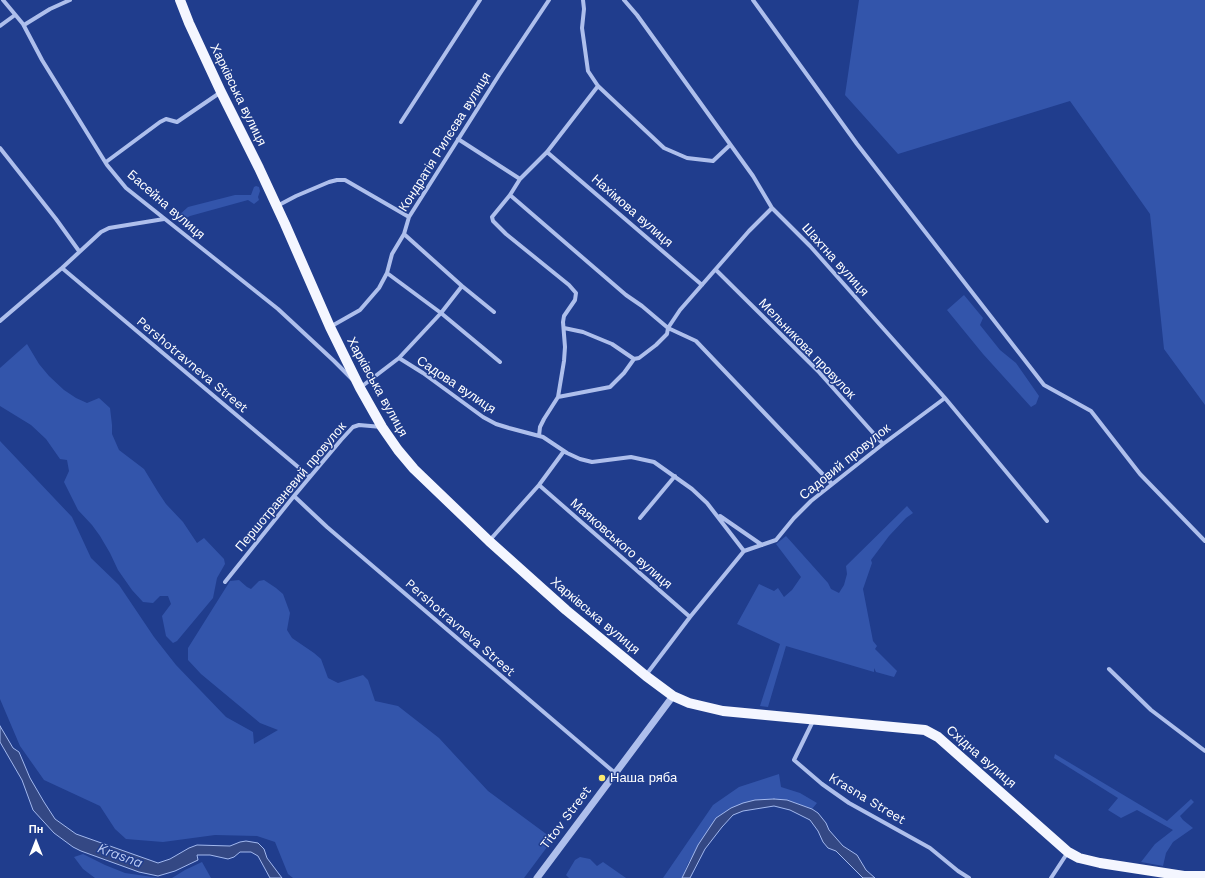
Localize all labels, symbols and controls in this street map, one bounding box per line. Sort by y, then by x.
street label: Харківська вулиця [207,41,269,149]
street label: Кондратія Рилєєва вулиця [396,69,494,215]
street label: Басейна вулиця [124,167,208,243]
street label: Нахімова вулиця [588,171,676,251]
street label: Шахтна вулиця [798,220,872,300]
street label: Мельникова провулок [755,296,859,402]
street label: Pershotravneva Street [133,314,251,416]
street label: Харківська вулиця [343,334,411,440]
street label: Садова вулиця [413,353,499,417]
street label: Першотравневий провулок [232,419,350,555]
street label: Садовий провулок [796,421,894,503]
street label: Маяковського вулиця [567,496,675,592]
street label: Харківська вулиця [547,574,643,658]
street label: Pershotravneva Street [402,576,518,680]
street label: Східна вулиця [943,722,1019,792]
place label: Наша ряба [610,770,677,786]
street label: Krasna Street [826,770,908,828]
marker: Наша ряба [597,773,607,783]
street label: Titov Street [537,783,595,853]
north arrow [16,822,56,862]
text: Пн [29,823,43,836]
water label: Krasna [95,840,145,872]

